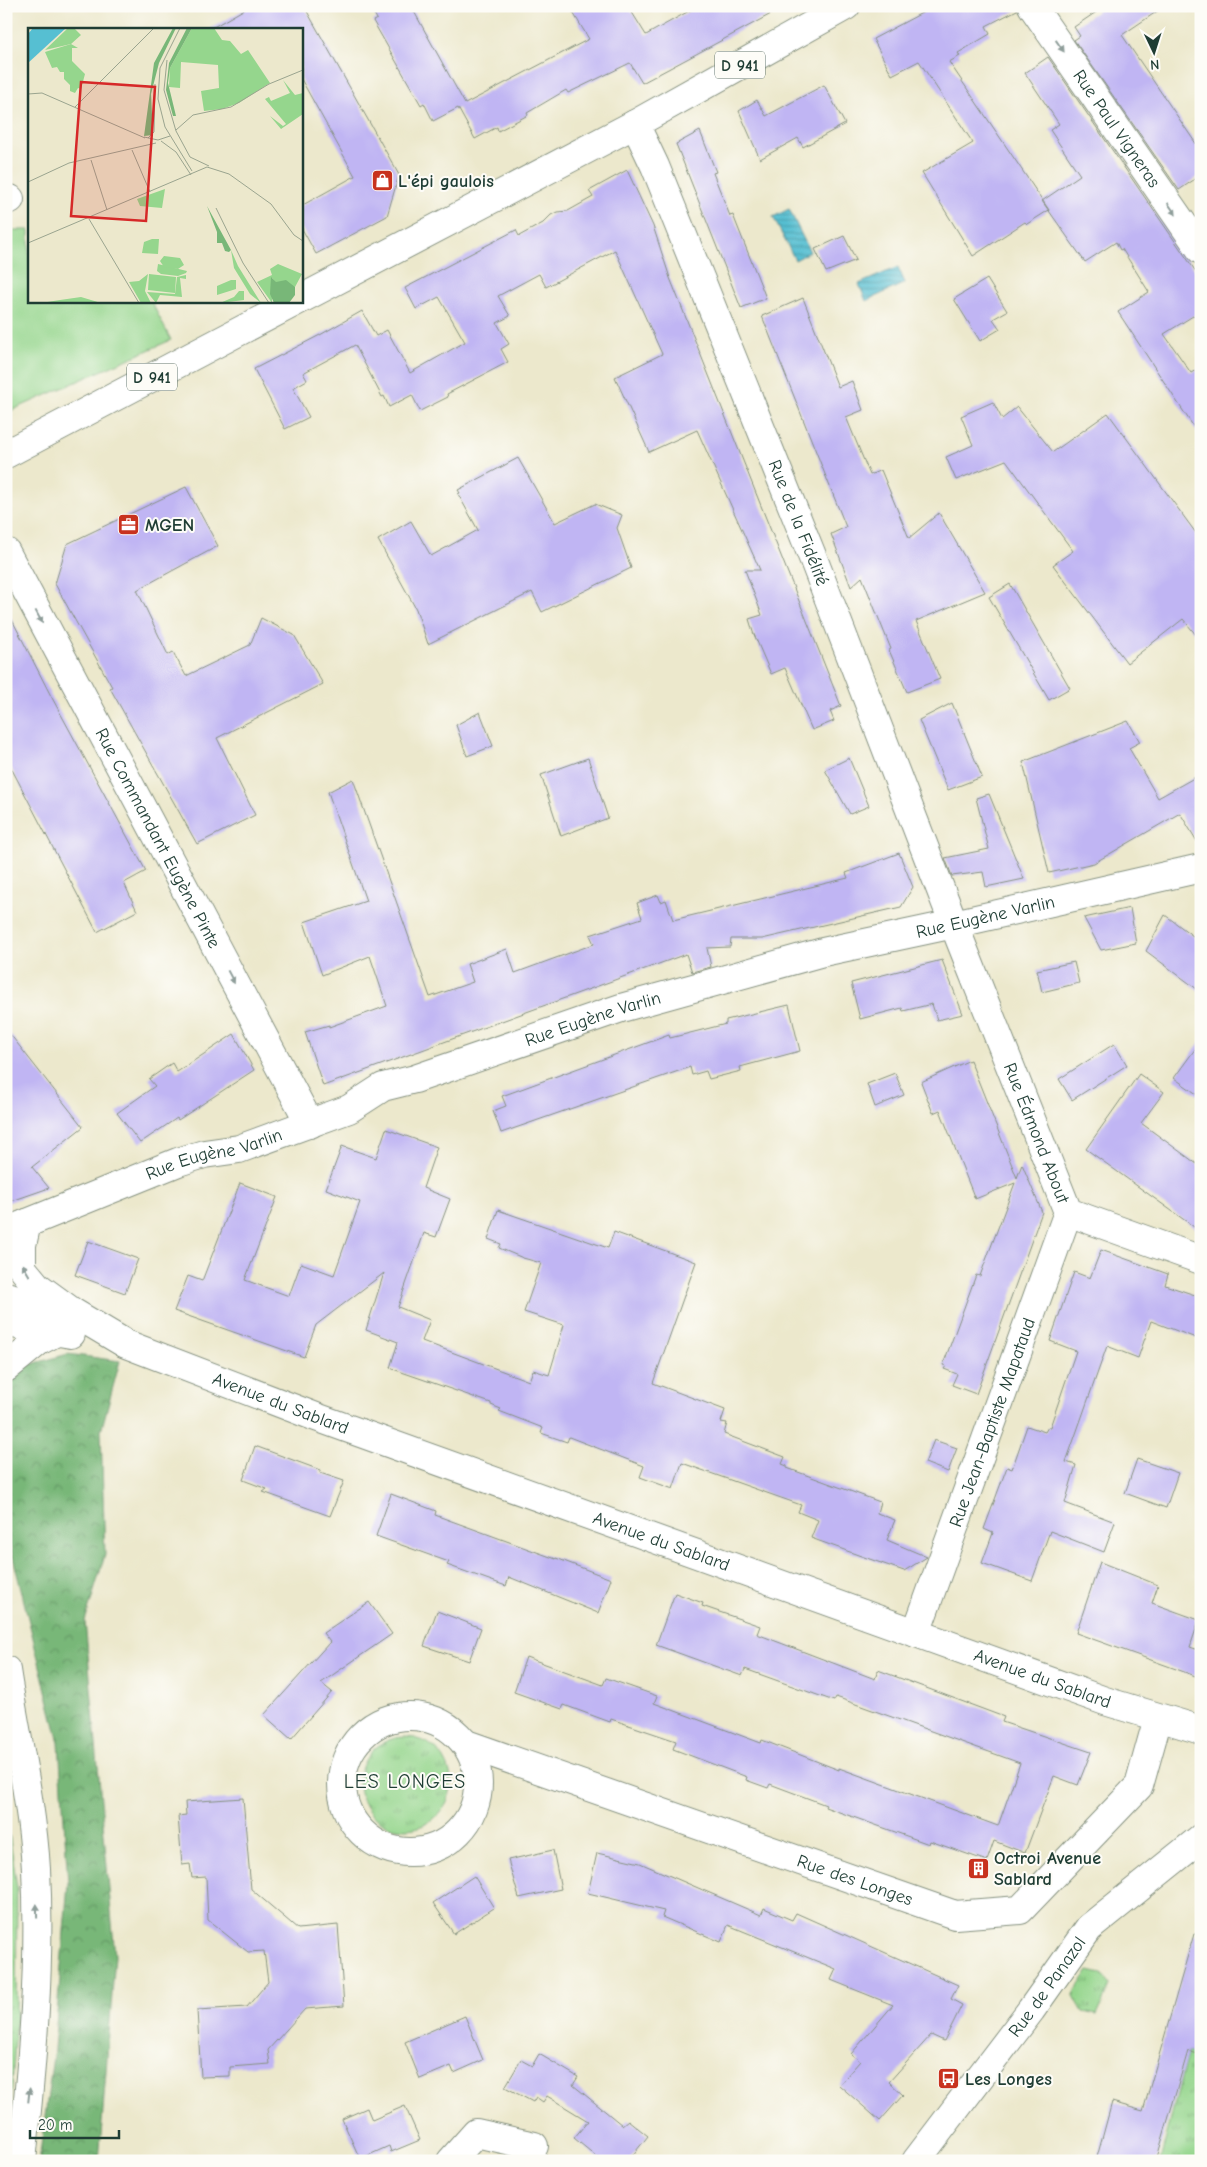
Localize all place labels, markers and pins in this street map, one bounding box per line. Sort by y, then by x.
shop icon: L'épi gaulois [370,169,394,193]
place label: L'épi gaulois [398,171,494,192]
office icon: MGEN [117,513,141,537]
place label: MGEN [145,515,194,536]
place label: Octroi Avenue Sablard [994,1848,1101,1890]
building icon: Octroi Avenue Sablard [966,1856,990,1880]
bus stop icon: Les Longes [937,2067,961,2091]
place label: Les Longes [965,2069,1052,2090]

